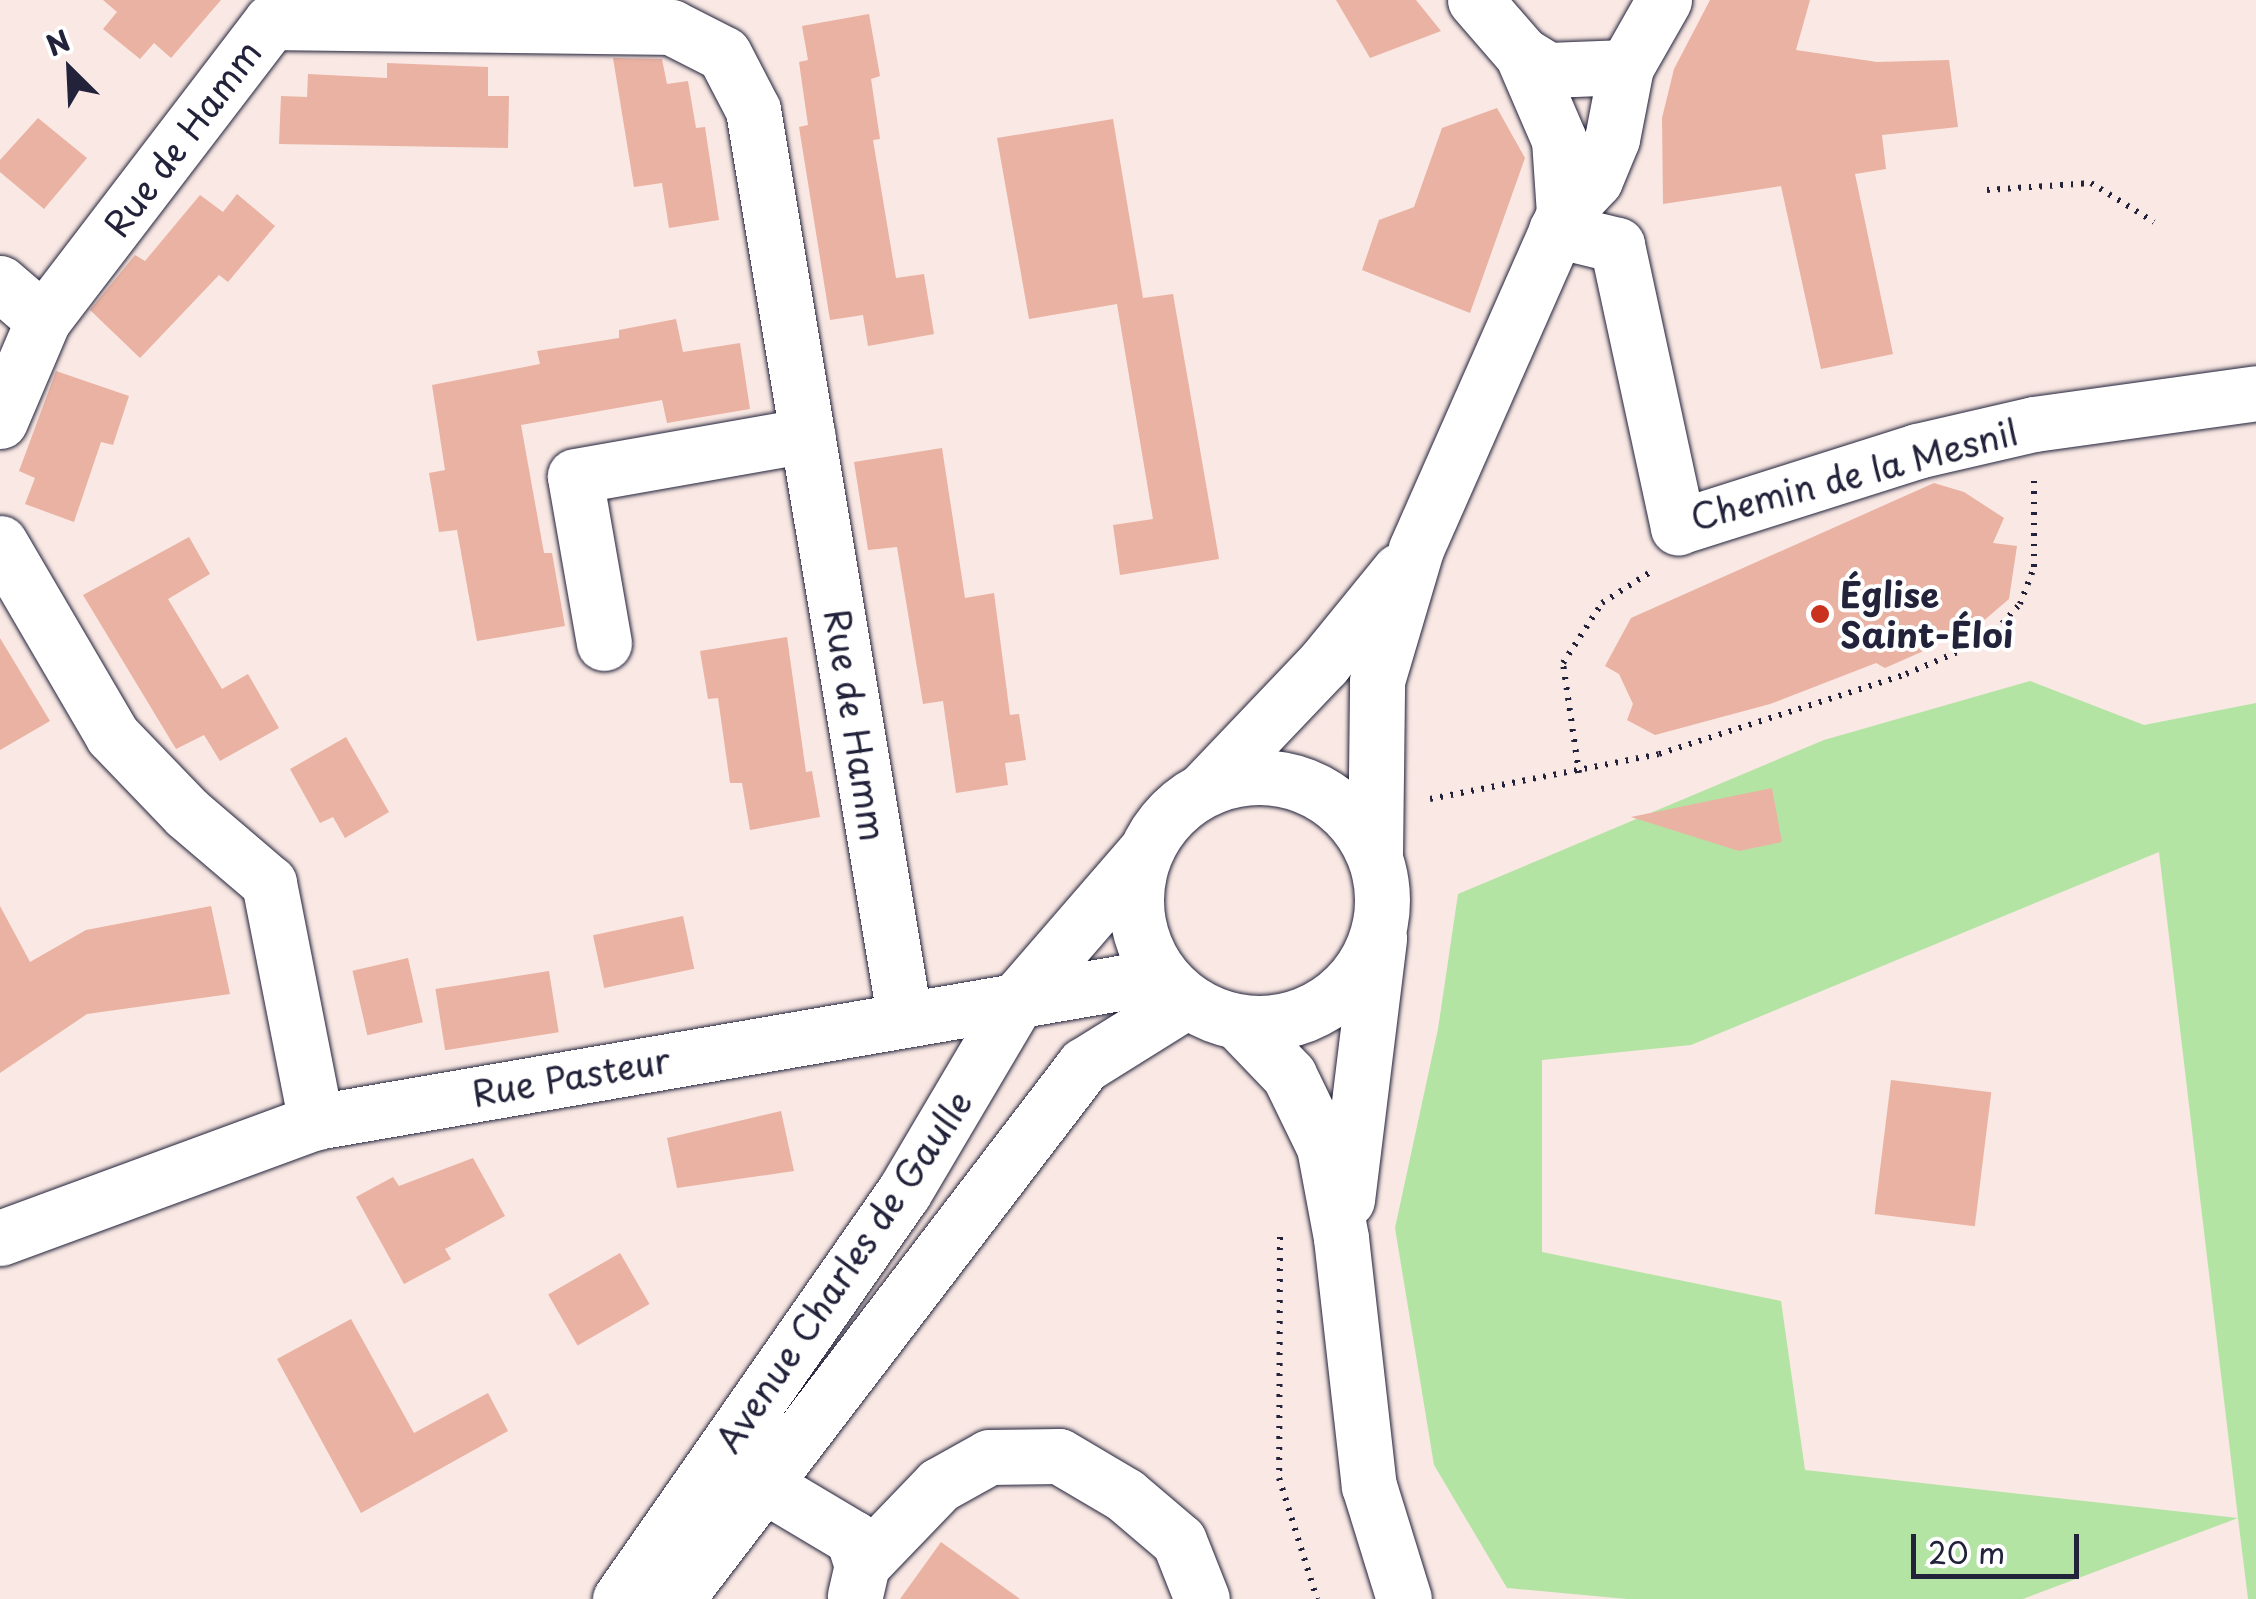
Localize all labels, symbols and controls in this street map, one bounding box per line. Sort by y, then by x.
text: N [39,18,76,66]
north arrow [20,20,120,120]
street label: Rue de Hamm [93,30,271,246]
street label: Chemin de la Mesnil [1686,410,2022,538]
place label: Église Saint-Éloi [1840,573,2014,655]
street label: Rue de Hamm [817,603,895,847]
marker: Église Saint-Éloi [1809,603,1831,625]
street label: Rue Pasteur [468,1038,674,1114]
street label: Avenue Charles de Gaulle [705,1080,981,1462]
scale bar [1916,1514,2084,1576]
text: 20 m [1928,1529,2005,1574]

